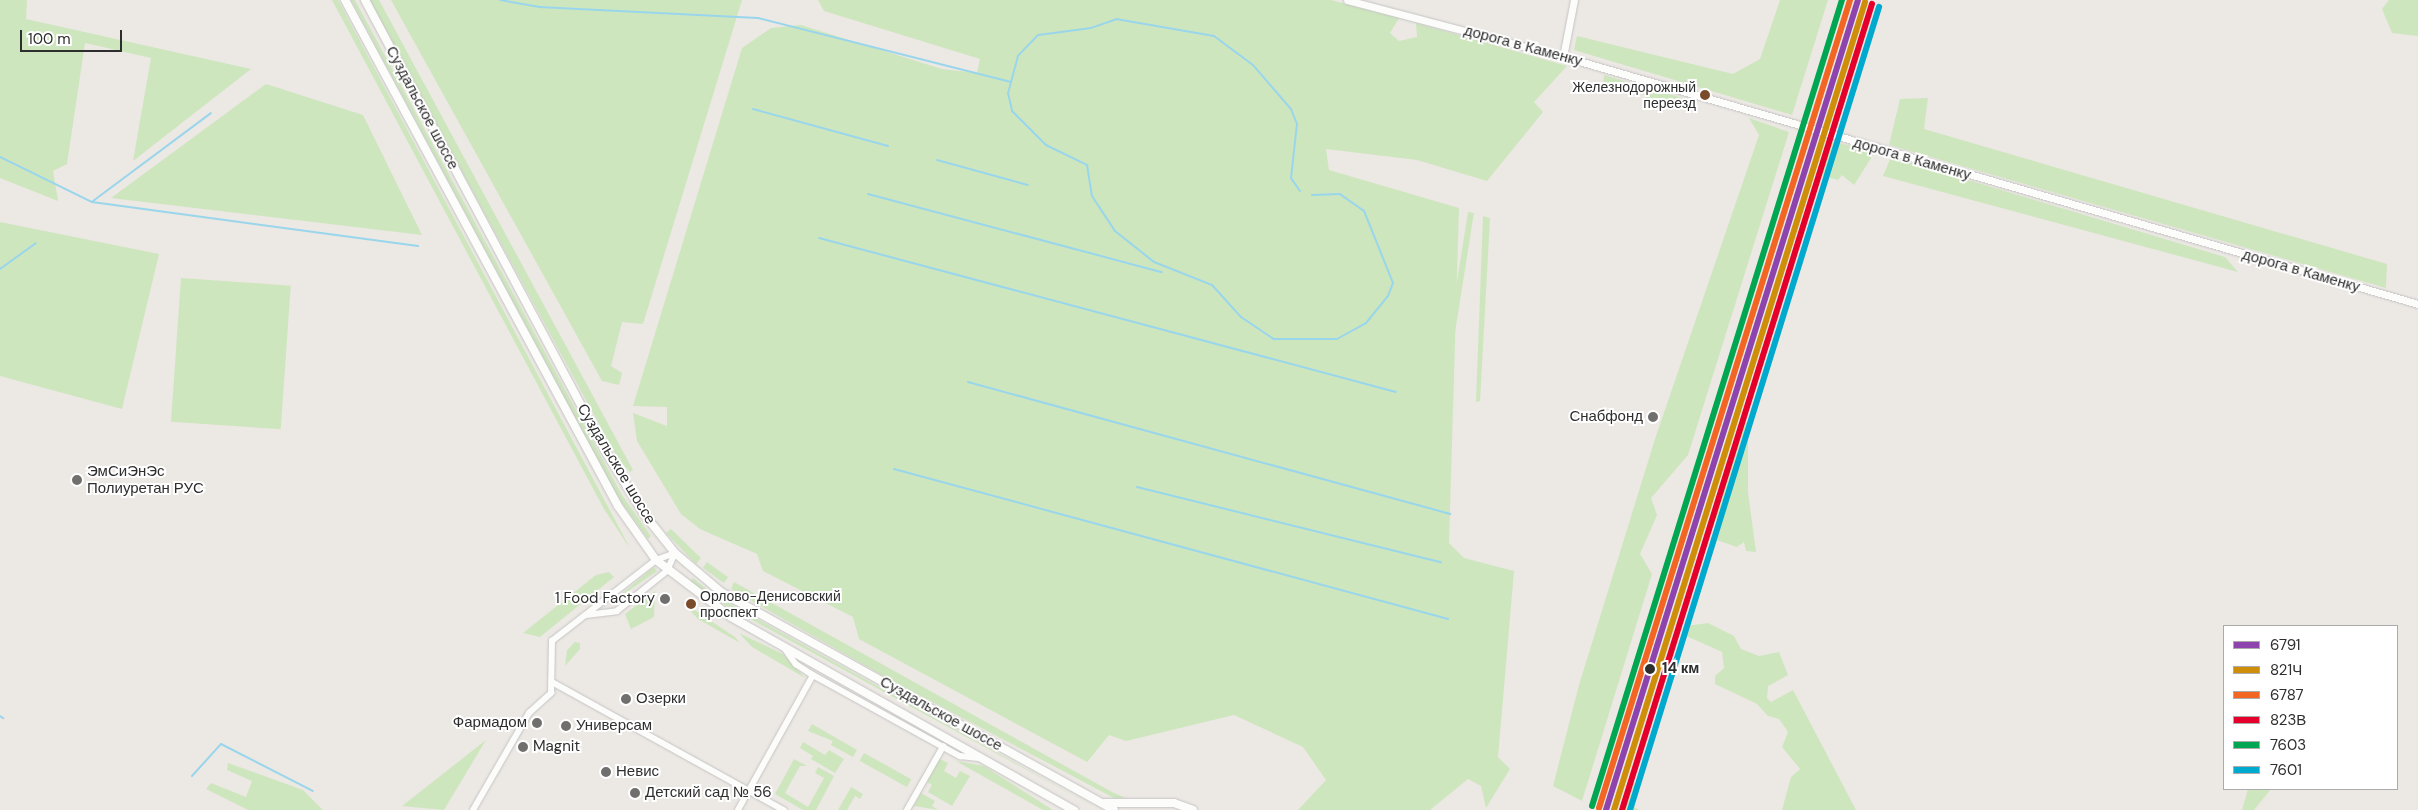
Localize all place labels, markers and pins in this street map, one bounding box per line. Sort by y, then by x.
place label: Железнодорожный переезд [1572,79,1696,111]
marker: Железнодорожный переезд [1700,90,1710,100]
place label: Снабфонд [1569,408,1643,426]
marker: Снабфонд [1647,411,1659,423]
place label: ЭмСиЭнЭс Полиуретан РУС [87,462,204,497]
marker: ЭмСиЭнЭс Полиуретан РУС [71,474,83,486]
place label: Орлово-Денисовский проспект [700,588,841,620]
place label: 1 Food Factory [555,590,655,608]
marker: 1 Food Factory [659,593,671,605]
marker: Орлово-Денисовский проспект [686,599,696,609]
place label: 14 км [1662,660,1699,678]
marker: 14 км [1642,661,1658,677]
place label: Озерки [636,690,686,708]
marker: Озерки [620,693,632,705]
place label: Фармадом [453,714,527,732]
marker: Фармадом [531,717,543,729]
place label: Универсам [576,717,652,735]
marker: Универсам [560,720,572,732]
place label: Magnit [533,738,580,756]
marker: Magnit [517,741,529,753]
place label: Невис [616,763,659,781]
marker: Невис [600,766,612,778]
place label: Детский сад № 56 [645,784,772,802]
marker: Детский сад № 56 [629,787,641,799]

